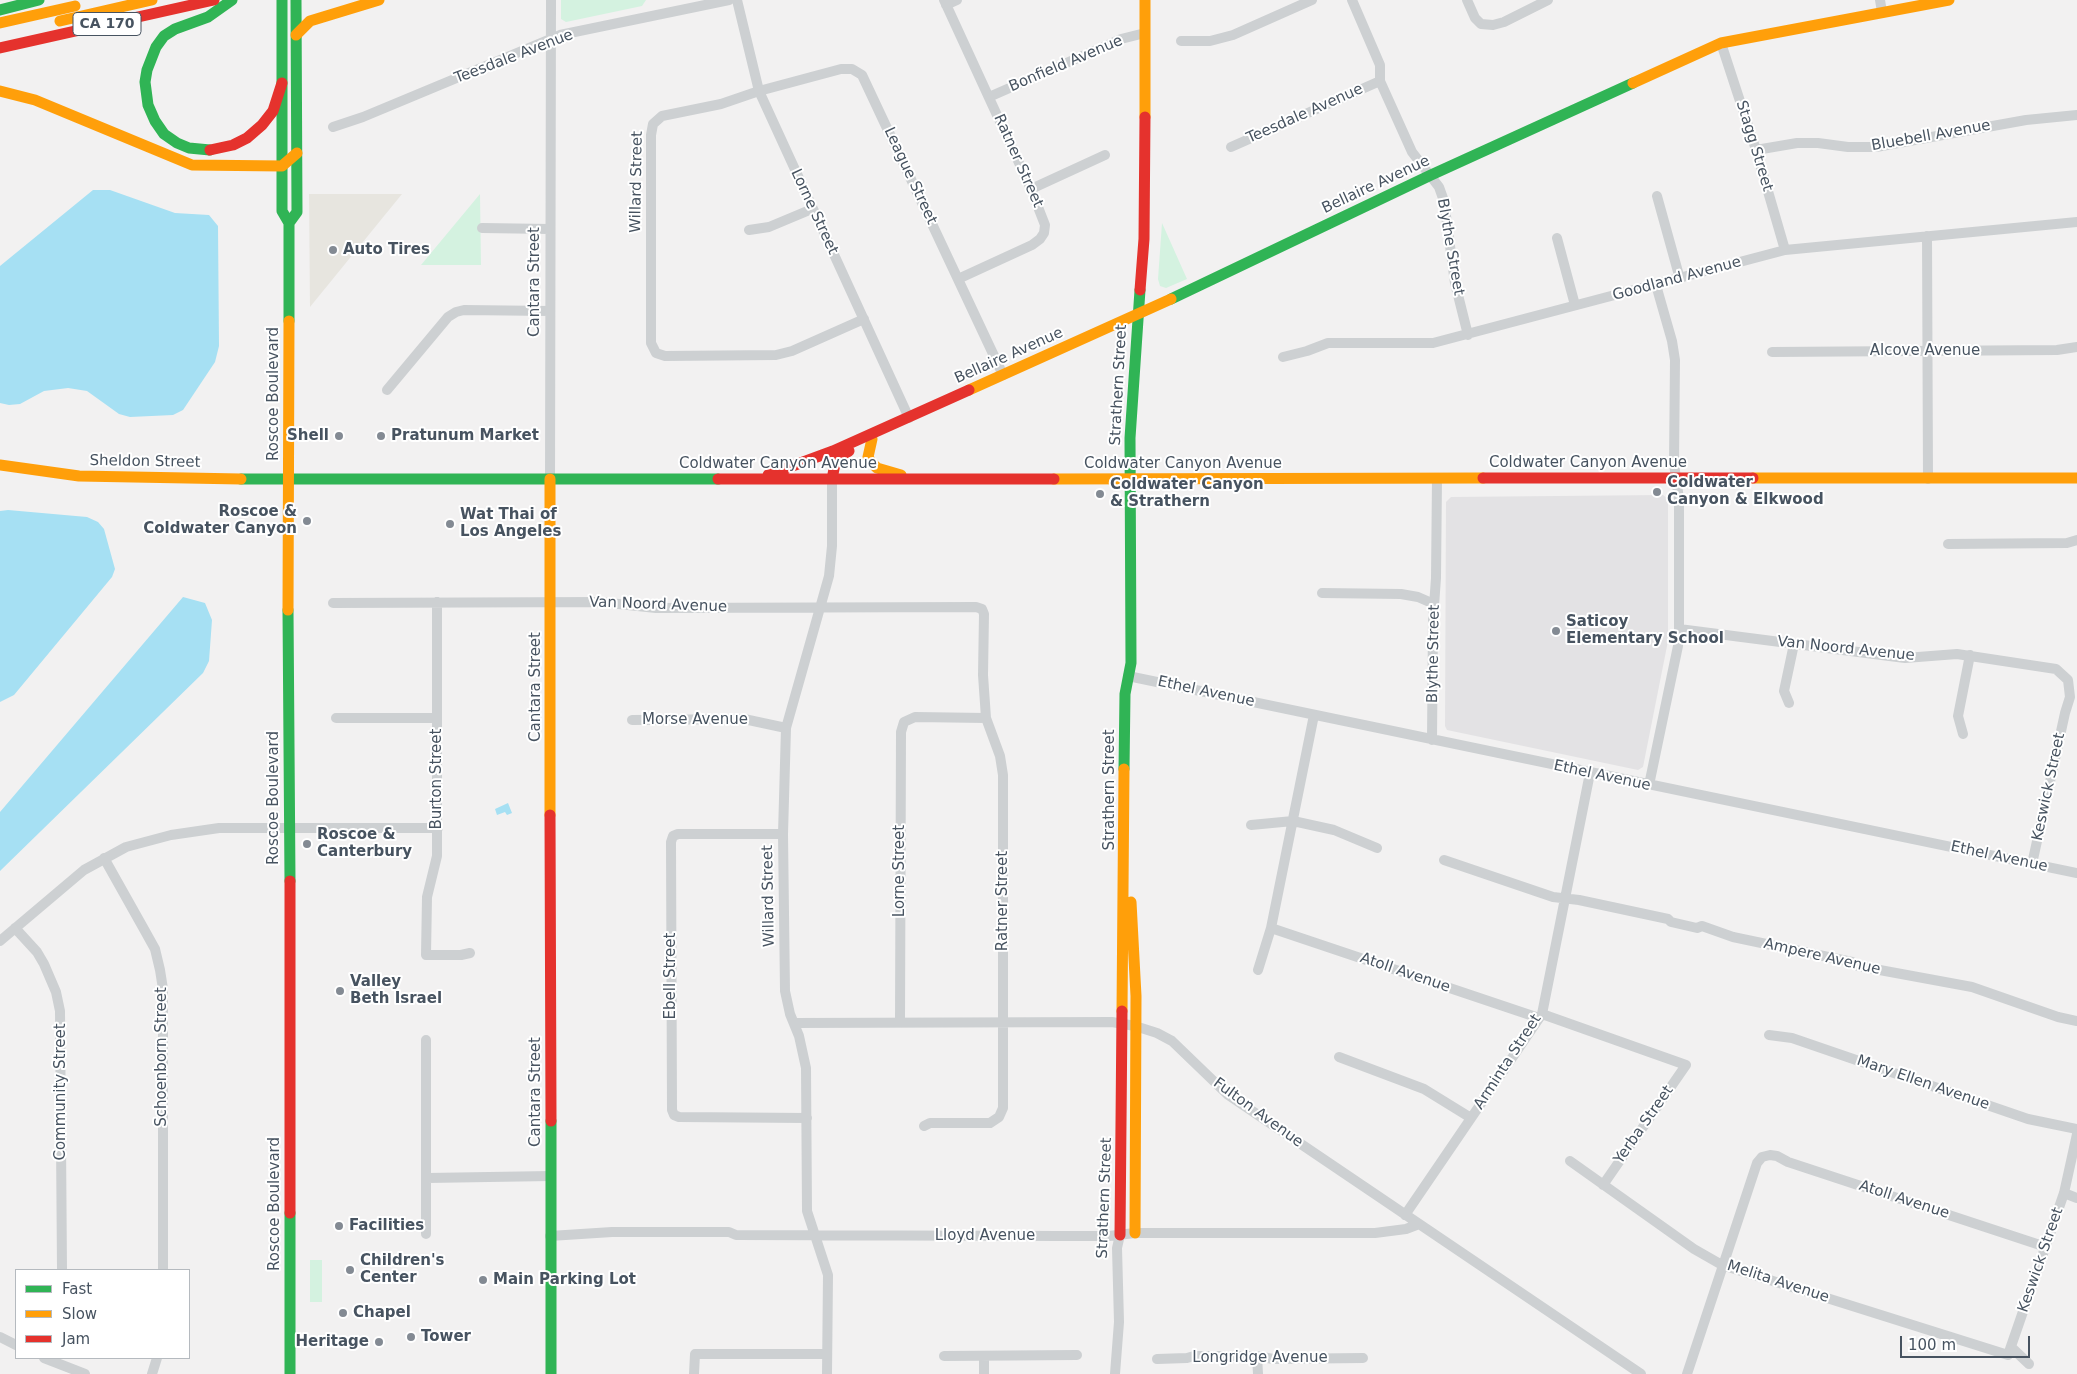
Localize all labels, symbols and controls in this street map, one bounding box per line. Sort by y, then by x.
road number: CA 170 [73,12,141,36]
street label: Teesdale Avenue [452,26,576,88]
street label: Bonfield Avenue [1006,32,1126,96]
street label: Teesdale Avenue [1244,80,1366,148]
street label: Stagg Street [1732,98,1776,194]
street label: Ratner Street [989,111,1047,211]
street label: Bluebell Avenue [1870,117,1992,155]
street label: League Street [880,125,940,227]
street label: Willard Street [627,131,647,233]
street label: Bellaire Avenue [1319,152,1433,218]
street label: Lorne Street [786,166,842,258]
street label: Blythe Street [1433,197,1467,297]
street label: Cantara Street [526,227,544,337]
place label: Auto Tires [343,241,430,259]
marker: Auto Tires [327,244,339,256]
street label: Goodland Avenue [1611,253,1743,305]
street label: Bellaire Avenue [952,324,1066,388]
street label: Strathern Street [1107,324,1131,446]
street label: Roscoe Boulevard [265,327,283,461]
street label: Alcove Avenue [1870,342,1980,360]
place label: Shell [287,427,329,445]
place label: Pratunum Market [391,427,539,445]
marker: Shell [333,430,345,442]
marker: Pratunum Market [375,430,387,442]
street label: Sheldon Street [89,452,201,472]
street label: Coldwater Canyon Avenue [1489,454,1687,472]
street label: Coldwater Canyon Avenue [679,455,877,473]
street label: Coldwater Canyon Avenue [1084,455,1282,473]
place label: Coldwater Canyon & Elkwood [1667,474,1824,509]
place label: Coldwater Canyon & Strathern [1110,476,1264,511]
marker: Coldwater Canyon & Elkwood [1651,486,1663,498]
marker: Coldwater Canyon & Strathern [1094,488,1106,500]
place label: Roscoe & Coldwater Canyon [143,503,297,538]
place label: Wat Thai of Los Angeles [460,506,561,541]
marker: Roscoe & Coldwater Canyon [301,515,313,527]
marker: Wat Thai of Los Angeles [444,518,456,530]
street label: Van Noord Avenue [589,594,727,616]
street label: Blythe Street [1424,605,1444,703]
place label: Saticoy Elementary School [1566,613,1724,648]
marker: Saticoy Elementary School [1550,625,1562,637]
street label: Cantara Street [527,632,545,742]
street label: Van Noord Avenue [1776,633,1916,665]
street label: Ethel Avenue [1156,673,1256,711]
street label: Morse Avenue [642,711,748,729]
street label: Burton Street [428,729,446,829]
street label: Strathern Street [1101,729,1119,851]
street label: Roscoe Boulevard [265,731,283,865]
street label: Keswick Street [2029,731,2069,843]
street label: Ethel Avenue [1552,757,1652,795]
street label: Lorne Street [891,825,909,917]
place label: Roscoe & Canterbury [317,826,412,861]
marker: Roscoe & Canterbury [301,838,313,850]
street label: Ethel Avenue [1949,838,2049,876]
street label: Willard Street [759,845,779,947]
street label: Ratner Street [994,851,1012,951]
street label: Ebell Street [662,933,680,1019]
street label: Ampere Avenue [1762,935,1882,979]
street label: Atoll Avenue [1358,949,1452,997]
place label: Valley Beth Israel [350,973,442,1008]
marker: Valley Beth Israel [334,985,346,997]
street label: Schoenborn Street [153,987,171,1127]
street label: Arminta Street [1471,1011,1545,1113]
street label: Community Street [52,1023,70,1161]
street label: Cantara Street [527,1037,545,1147]
street label: Mary Ellen Avenue [1854,1052,1992,1114]
street label: Fulton Avenue [1210,1074,1306,1152]
street label: Yerba Street [1610,1082,1678,1168]
street label: Roscoe Boulevard [266,1137,284,1271]
street label: Strathern Street [1094,1137,1116,1259]
street label: Atoll Avenue [1857,1177,1951,1223]
street label: Keswick Street [2015,1205,2067,1315]
place label: Facilities [349,1217,424,1235]
marker: Facilities [333,1220,345,1232]
street label: Lloyd Avenue [935,1227,1035,1245]
place label: Children's Center [360,1252,444,1287]
street label: Melita Avenue [1725,1257,1831,1307]
marker: Children's Center [344,1264,356,1276]
legend [15,1269,190,1359]
place label: Main Parking Lot [493,1271,636,1289]
marker: Main Parking Lot [477,1274,489,1286]
text: Fast [62,1280,92,1298]
place label: Chapel [353,1304,411,1322]
text: Slow [62,1305,97,1323]
marker: Chapel [337,1307,349,1319]
scale bar [1902,1326,2032,1358]
place label: Tower [421,1328,471,1346]
text: Jam [62,1330,90,1348]
marker: Tower [405,1331,417,1343]
place label: Heritage [296,1333,369,1351]
marker: Heritage [373,1336,385,1348]
text: 100 m [1908,1336,1956,1354]
street label: Longridge Avenue [1192,1349,1328,1367]

